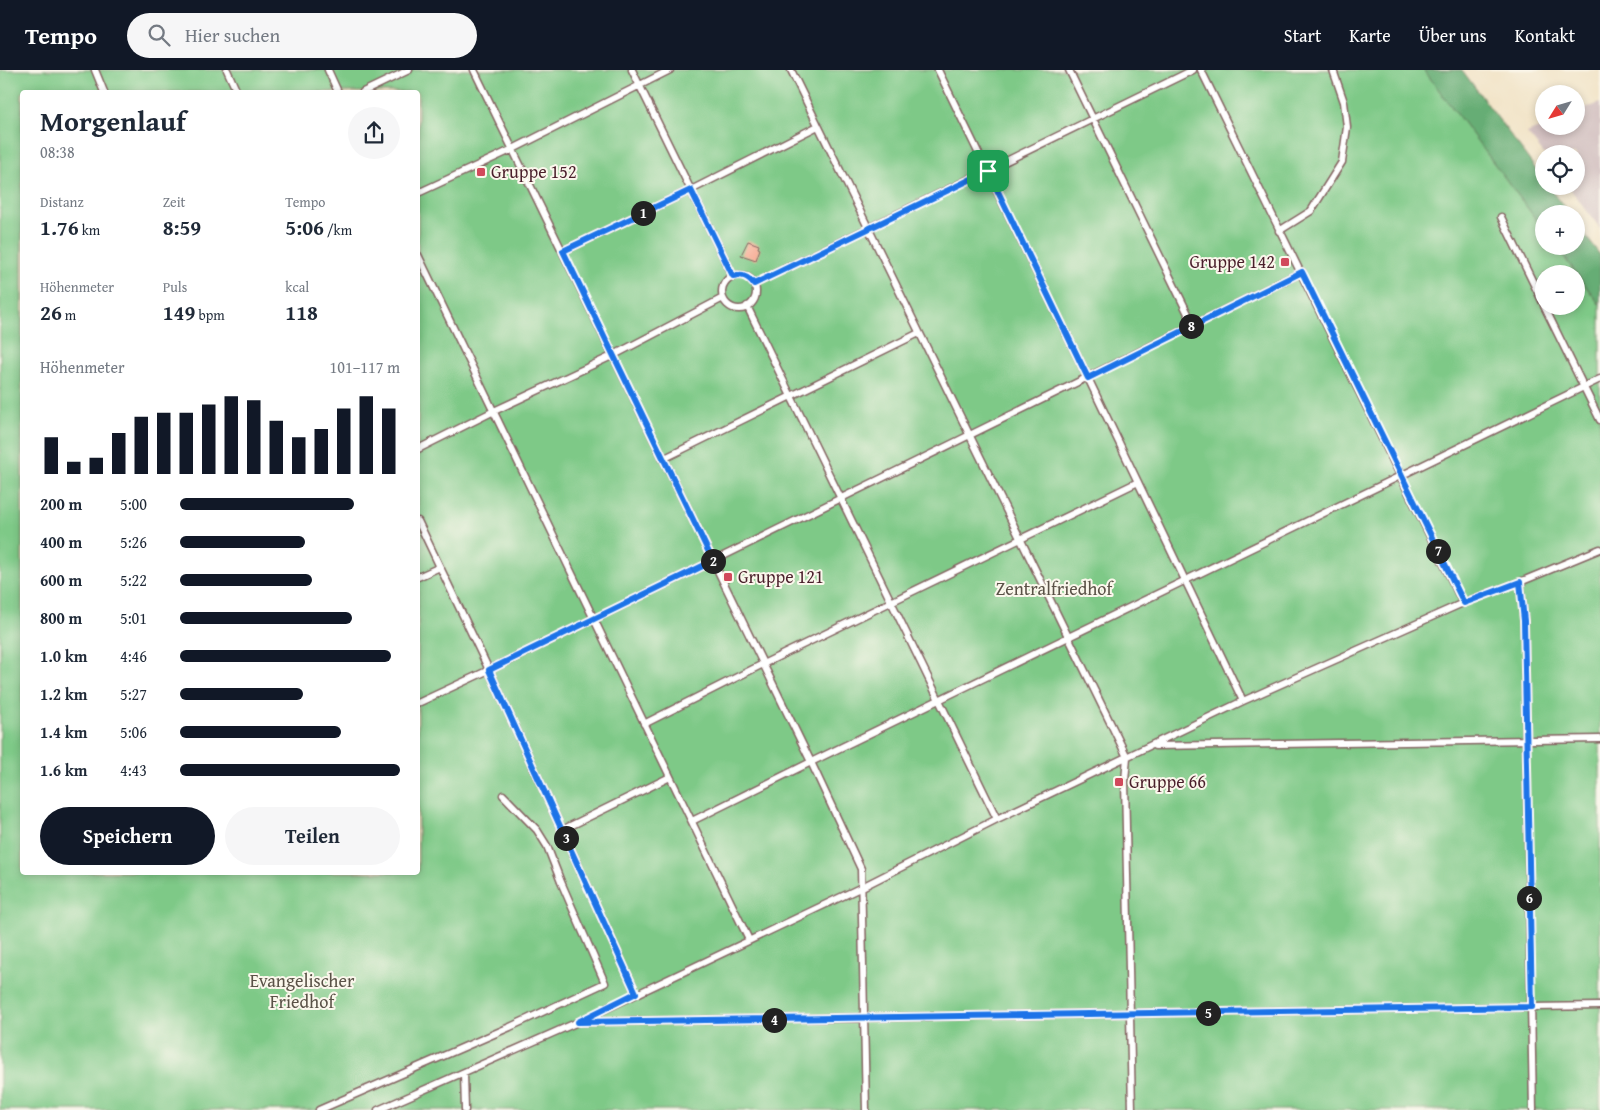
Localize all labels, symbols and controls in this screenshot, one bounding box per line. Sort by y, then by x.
search box [127,13,477,58]
text: Tempo [25,18,97,53]
icon: search [145,21,173,49]
text: Hier suchen [185,21,280,49]
text: Start [1284,22,1321,49]
text: Karte [1349,22,1391,49]
text: Über uns [1419,22,1487,49]
text: Kontakt [1515,22,1575,49]
north arrow [1535,85,1585,135]
map controls [1535,85,1585,315]
text: Morgenlauf [40,100,186,141]
button: share [348,107,400,159]
text: 08:38 [40,140,75,164]
button: locate [1535,145,1585,195]
pin [967,150,1009,192]
icon: arrive [974,157,1002,185]
place label: Gruppe 152 [491,158,577,185]
marker: Gruppe 152 [475,166,487,178]
text: Distanz [40,192,84,212]
text: Zeit [163,192,186,212]
text: Tempo [285,192,325,212]
pin: 1 [630,200,656,226]
text: 1 [640,203,647,223]
button: + [1535,205,1585,255]
text: 1.76 [40,212,79,243]
text: 8:59 [163,212,201,243]
text: 5:06 [285,212,324,243]
text: km [79,220,100,240]
text: /km [324,220,352,240]
place label: Gruppe 142 [1189,248,1275,275]
marker: Gruppe 142 [1279,256,1291,268]
button: − [1535,265,1585,315]
text: Höhenmeter [40,277,114,297]
text: Puls [163,277,187,297]
text: kcal [285,277,309,297]
text: 26 [40,297,62,328]
text: 149 [163,297,195,328]
text: 118 [285,297,318,328]
text: m [62,305,76,325]
text: bpm [195,305,225,325]
pin: 8 [1178,314,1204,338]
text: 8 [1188,316,1195,336]
text: Höhenmeter [40,355,125,379]
text: 101–117 m [330,355,400,379]
text: 200 m [40,492,82,516]
text: 5:00 [120,492,147,516]
text: 400 m [40,530,82,554]
text: 5:26 [120,530,147,554]
pin: 7 [1426,538,1450,564]
text: 7 [1435,541,1442,561]
pin: 2 [700,548,726,574]
text: 2 [710,551,717,571]
place label: Gruppe 121 [738,563,824,590]
text: 600 m [40,568,82,592]
text: 5:22 [120,568,147,592]
marker: Gruppe 121 [722,571,734,583]
park label: Zentralfriedhof [996,575,1115,602]
text: 800 m [40,606,82,630]
text: 5:01 [120,606,147,630]
text: 1.0 km [40,644,87,668]
text: 4:46 [120,644,147,668]
text: 1.2 km [40,682,87,706]
text: 5:27 [120,682,147,706]
text: 1.4 km [40,720,87,744]
text: 5:06 [120,720,147,744]
text: 1.6 km [40,758,87,782]
text: 4:43 [120,758,147,782]
place label: Gruppe 66 [1129,768,1206,795]
marker: Gruppe 66 [1113,776,1125,788]
button: Speichern [40,807,215,865]
button: Teilen [225,807,400,865]
pin: 3 [554,826,578,850]
text: 3 [563,828,570,848]
pin: 6 [1516,886,1542,910]
text: 6 [1526,888,1533,908]
park label: Evangelischer Friedhof [250,967,355,1015]
pin: 5 [1196,1000,1220,1026]
text: 5 [1205,1003,1212,1023]
pin: 4 [762,1008,786,1032]
text: 4 [771,1010,778,1030]

